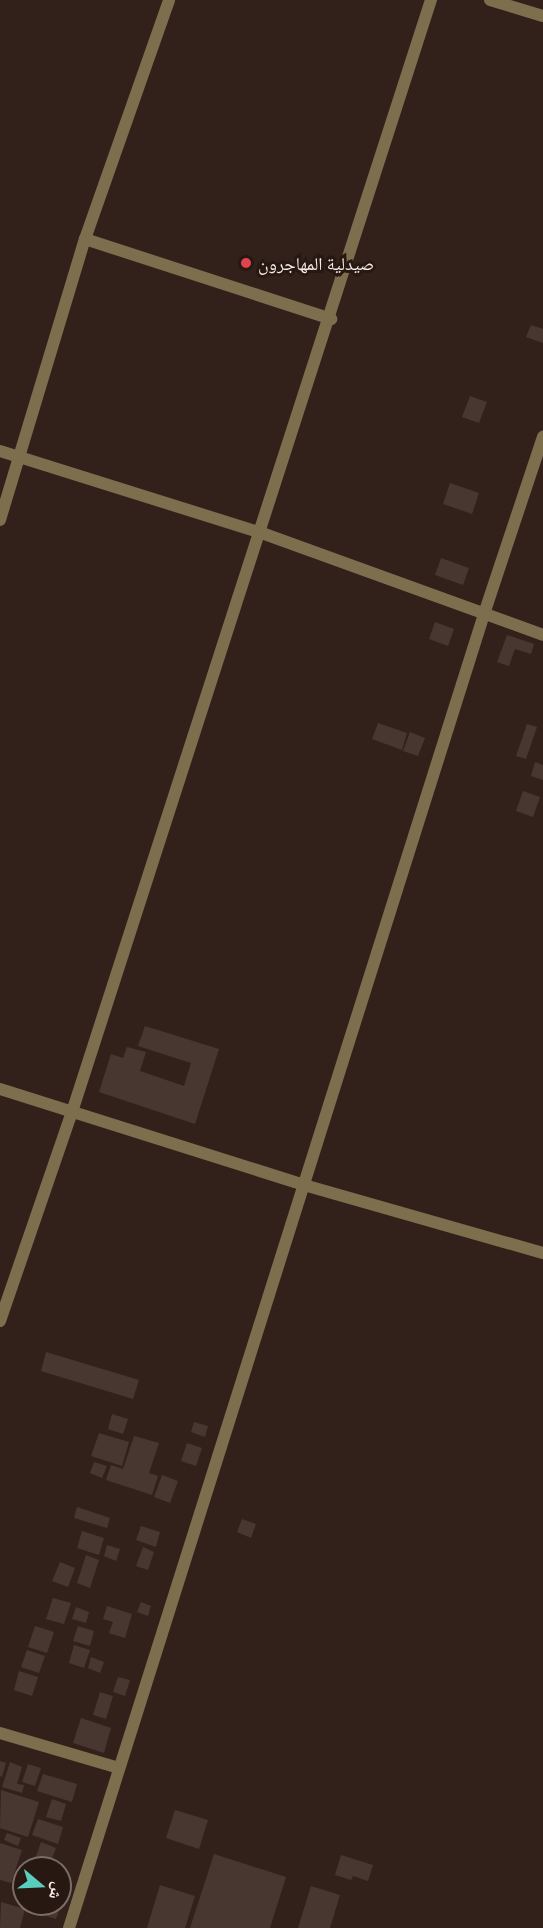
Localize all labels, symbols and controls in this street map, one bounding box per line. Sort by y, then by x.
place label: صيدلية المهاجرون [258,252,374,274]
marker: صيدلية المهاجرون [239,256,253,270]
north arrow [12,1856,72,1916]
text: ش [46,1880,69,1902]

